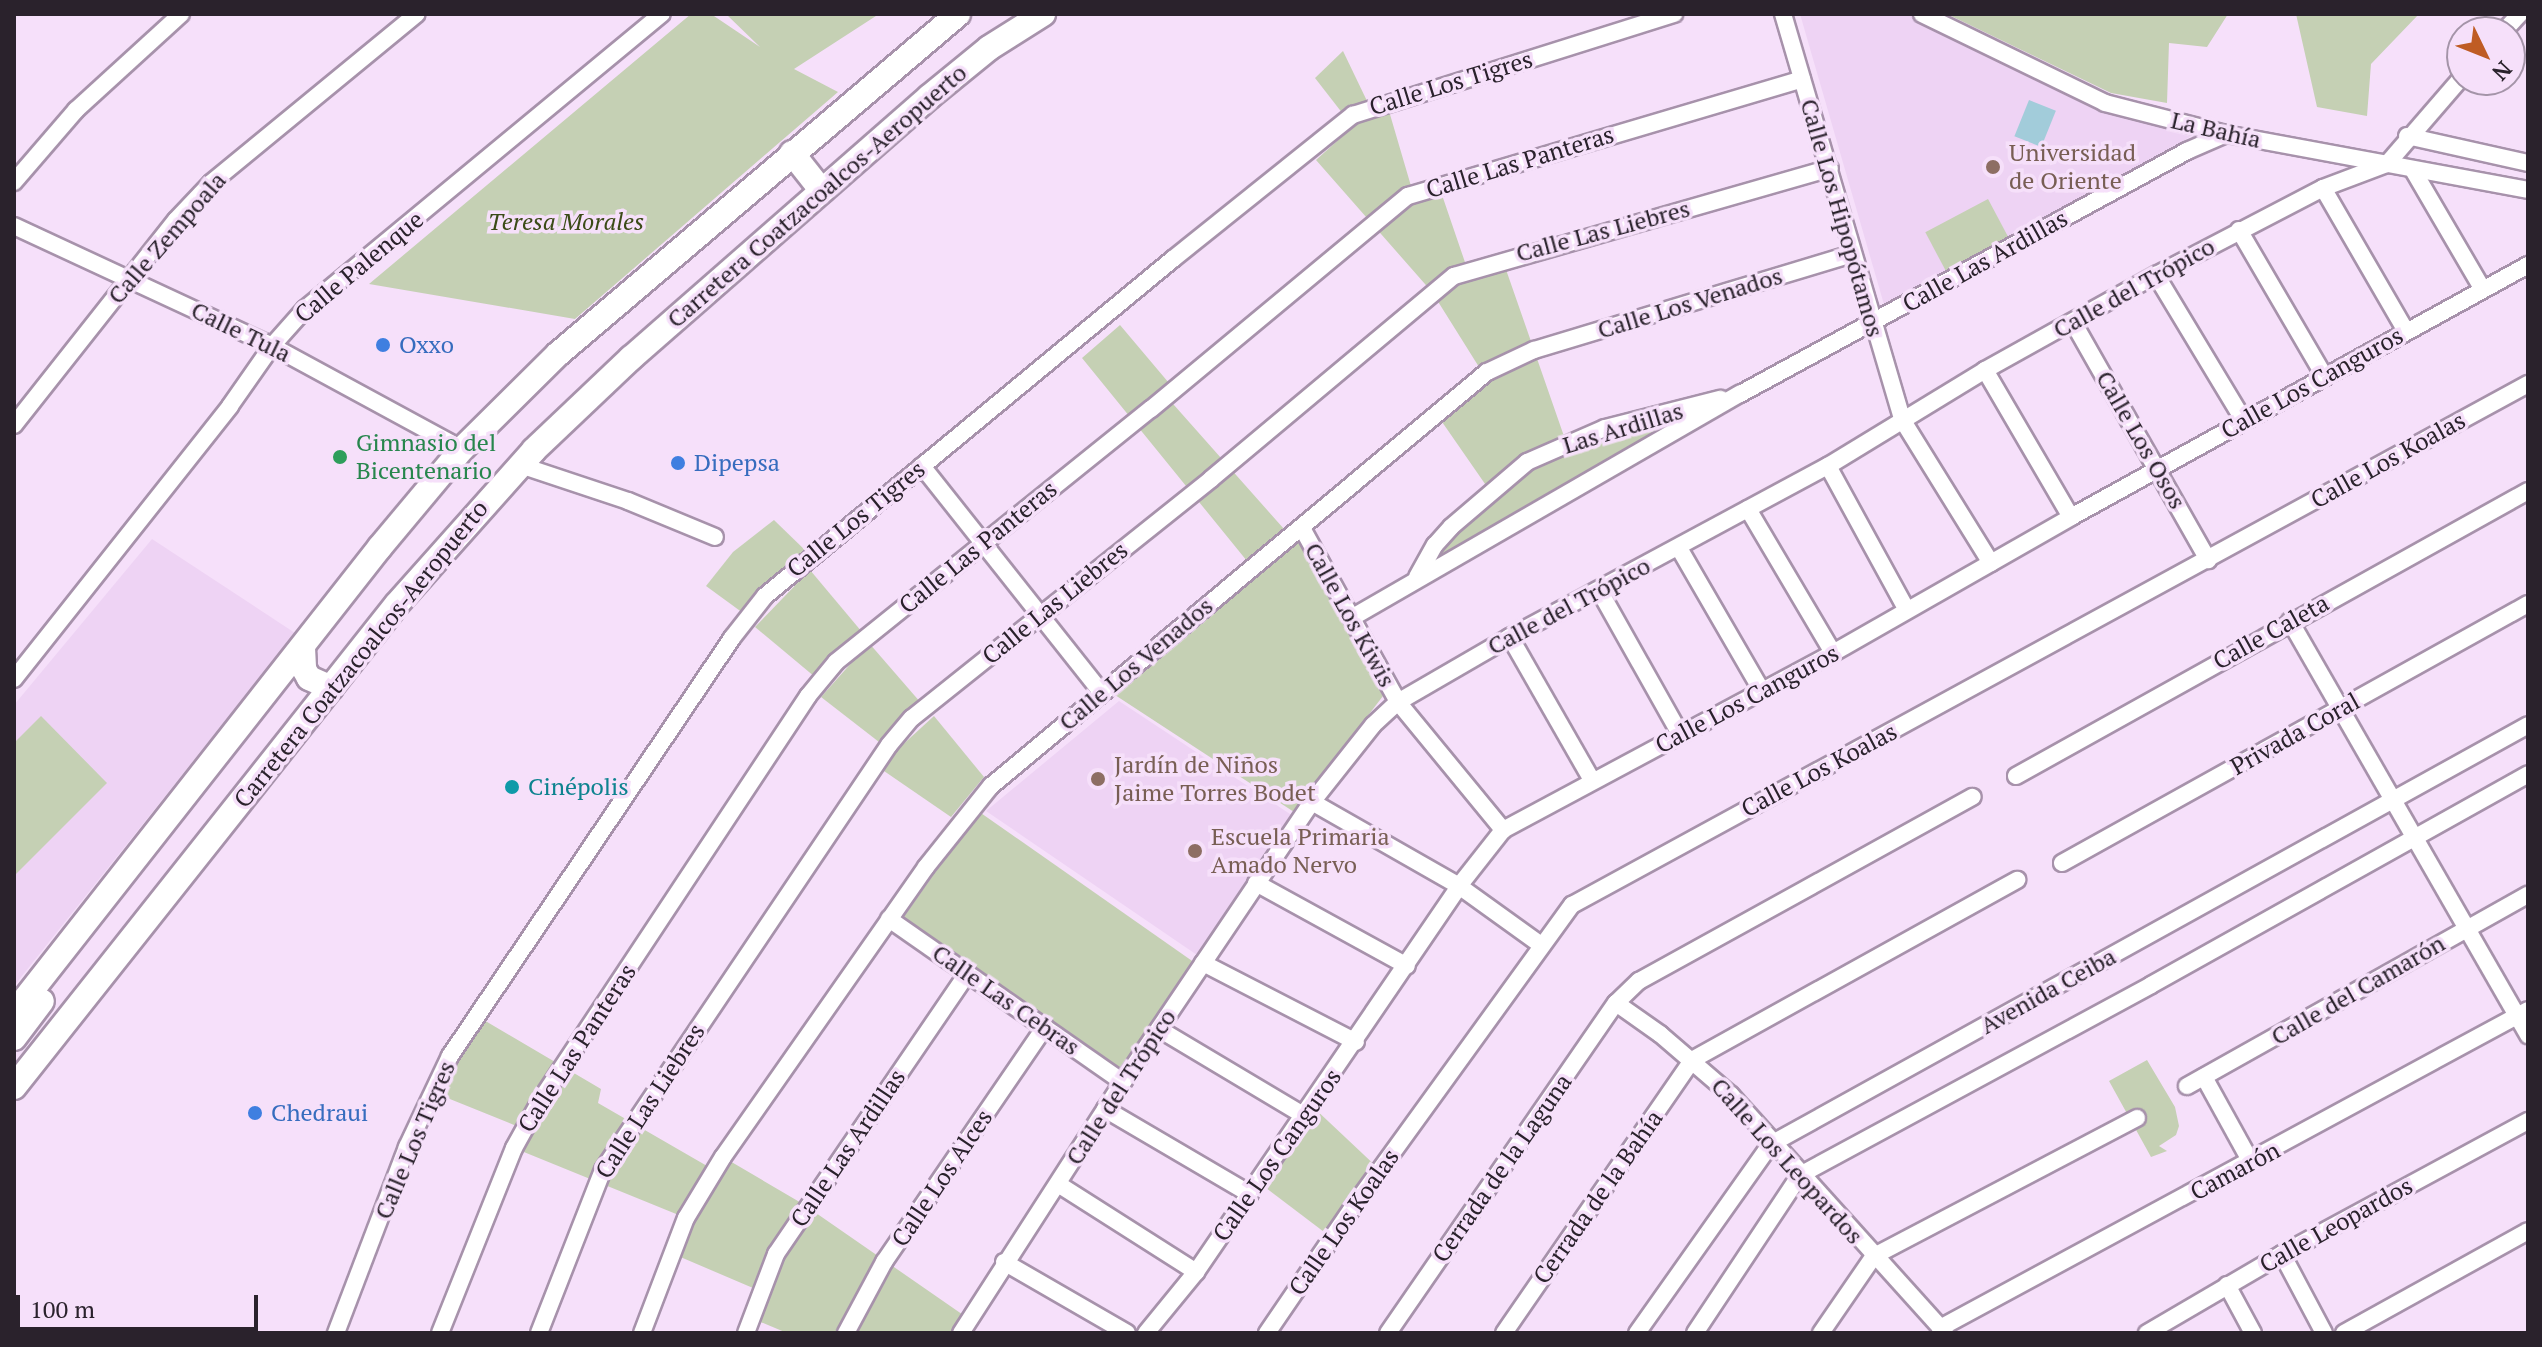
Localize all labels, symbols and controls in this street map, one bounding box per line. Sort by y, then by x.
north arrow [2446,16,2526,96]
street label: Calle Los Tigres [1366,45,1536,121]
text: N [2486,55,2519,87]
street label: Carretera Coatzacoalcos-Aeropuerto [661,58,973,334]
street label: Calle Los Hipopótamos [1794,96,1890,340]
street label: La Bahía [2168,106,2264,154]
street label: Calle Las Panteras [1423,120,1617,204]
place label: Universidad de Oriente [2009,139,2136,195]
marker: Universidad de Oriente [1984,158,2002,176]
street label: Calle Zempoala [102,166,232,310]
street label: Calle Las Liebres [1513,194,1693,268]
street label: Calle Las Ardillas [1897,204,2073,318]
street label: Calle Palenque [289,205,429,329]
park label: Teresa Morales [488,208,644,236]
street label: Calle del Trópico [2048,232,2220,344]
street label: Calle Los Venados [1594,261,1786,345]
street label: Calle Tula [187,296,295,368]
street label: Calle Los Canguros [2216,321,2408,445]
place label: Oxxo [399,331,454,359]
marker: Oxxo [374,336,392,354]
street label: Calle Los Osos [2090,366,2192,514]
street label: Las Ardillas [1559,396,1687,460]
street label: Calle Los Koalas [2306,406,2470,514]
place label: Gimnasio del Bicentenario [356,429,496,485]
marker: Gimnasio del Bicentenario [331,448,349,466]
place label: Dipepsa [694,449,780,477]
marker: Dipepsa [669,454,687,472]
street label: Calle Los Tigres [781,455,931,583]
street label: Calle Las Panteras [893,475,1063,619]
street label: Carretera Coatzacoalcos-Aeropuerto [228,495,494,813]
street label: Calle Las Liebres [977,536,1133,670]
street label: Calle Los Kiwis [1299,538,1401,692]
street label: Calle del Trópico [1483,551,1655,661]
street label: Calle Caleta [2208,588,2334,676]
street label: Calle Los Venados [1053,591,1219,737]
street label: Calle Los Canguros [1650,638,1844,760]
street label: Privada Coral [2225,687,2365,781]
street label: Calle Los Koalas [1736,717,1902,823]
place label: Jardín de Niños Jaime Torres Bodet [1114,751,1316,807]
marker: Jardín de Niños Jaime Torres Bodet [1089,770,1107,788]
place label: Cinépolis [528,773,629,801]
marker: Cinépolis [503,778,521,796]
place label: Escuela Primaria Amado Nervo [1211,823,1390,879]
marker: Escuela Primaria Amado Nervo [1186,842,1204,860]
street label: Calle del Camarón [2266,929,2450,1051]
street label: Calle Las Cebras [927,939,1085,1061]
street label: Avenida Ceiba [1975,942,2121,1040]
street label: Calle Las Panteras [512,958,642,1138]
street label: Calle del Trópico [1060,1004,1182,1170]
street label: Calle Las Liebres [589,1018,711,1184]
street label: Calle Los Tigres [369,1057,461,1223]
street label: Calle Las Ardillas [784,1063,912,1233]
street label: Calle Los Canguros [1207,1063,1347,1247]
street label: Cerrada de la Laguna [1426,1068,1578,1268]
street label: Calle Los Leopardos [1705,1072,1869,1250]
place label: Chedraui [271,1099,368,1127]
marker: Chedraui [246,1104,264,1122]
street label: Calle Los Alces [885,1104,999,1252]
street label: Cerrada de la Bahía [1527,1105,1669,1289]
street label: Camarón [2185,1135,2285,1207]
street label: Calle Los Koalas [1283,1143,1405,1301]
street label: Calle Leopardos [2255,1171,2417,1279]
scale bar [20,1279,262,1329]
text: 100 m [30,1293,95,1325]

